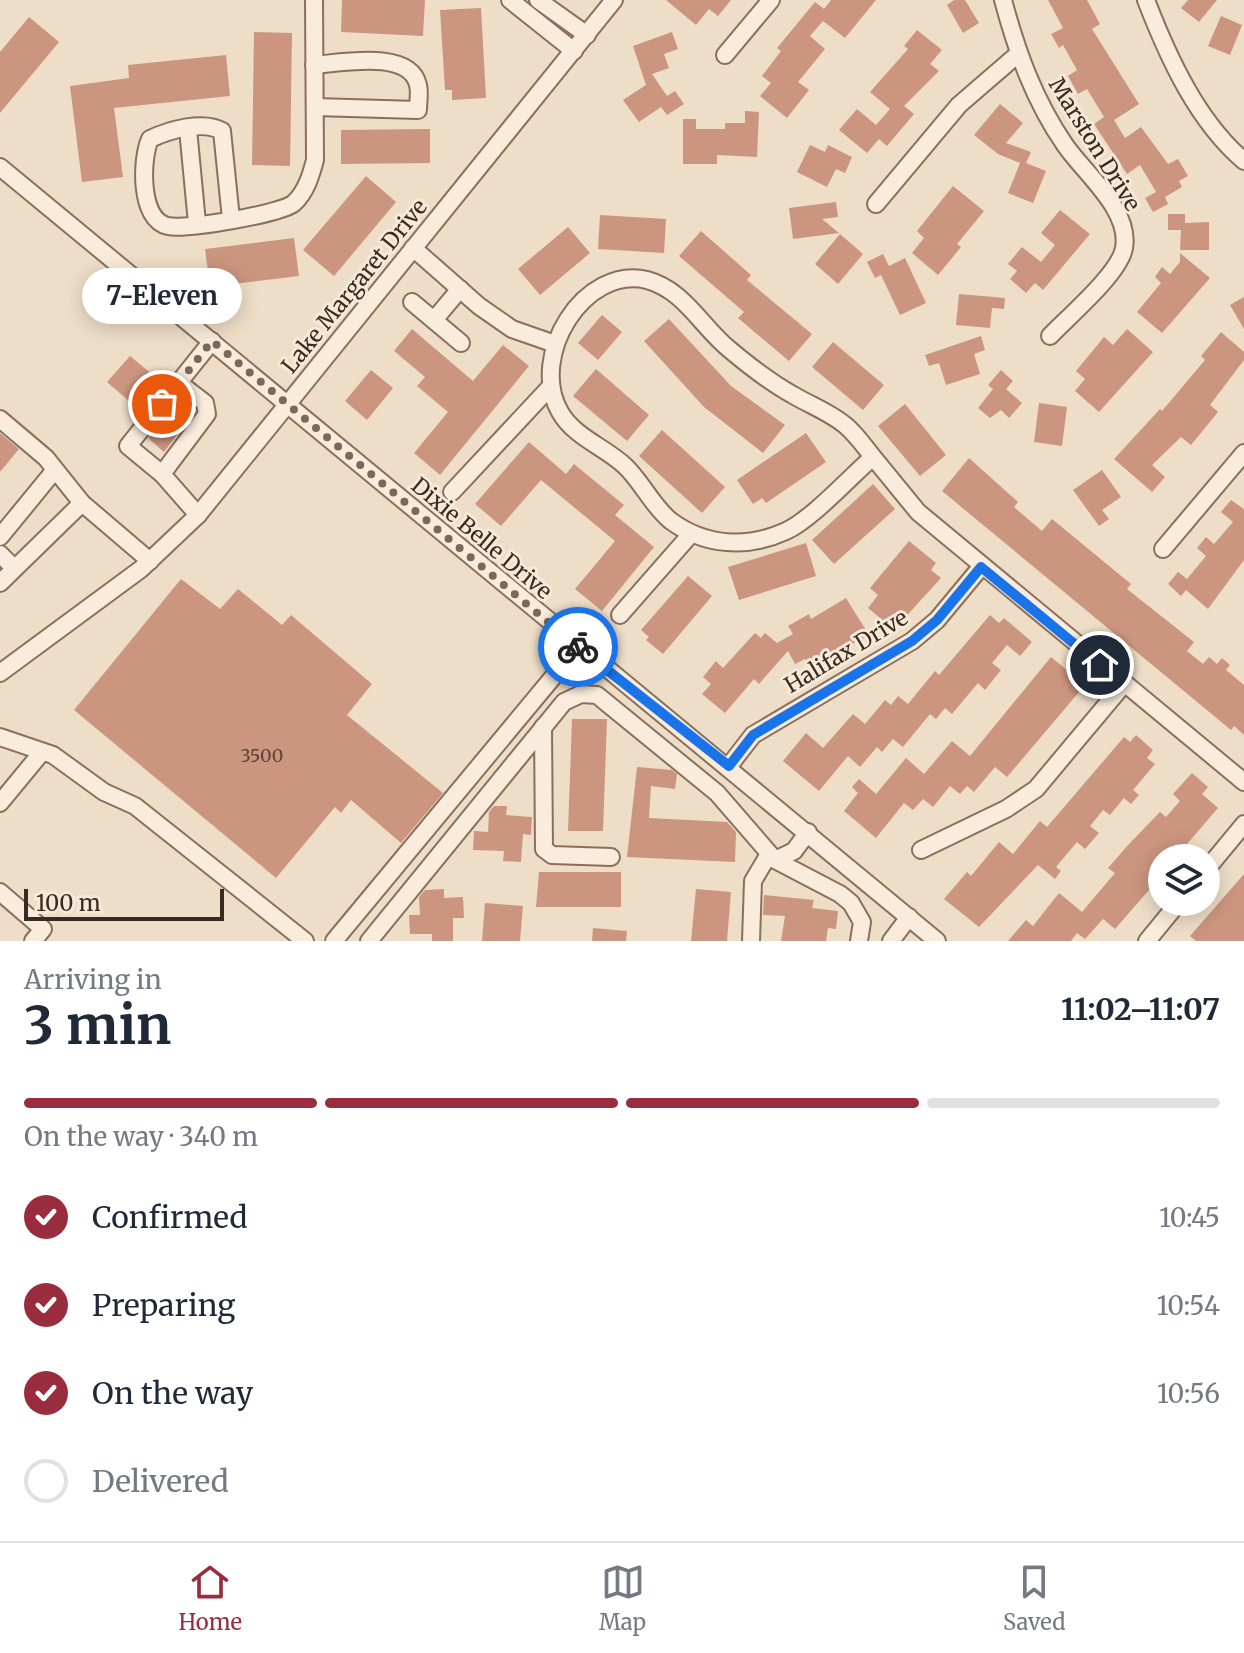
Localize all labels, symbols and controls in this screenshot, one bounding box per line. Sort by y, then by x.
street label: Marston Drive [1043,72,1147,216]
street label: Lake Margaret Drive [275,193,433,379]
callout: 7-Eleven [82,268,242,324]
text: 7-Eleven [106,279,218,312]
pin [128,370,196,438]
icon: bag [140,382,184,426]
street label: Dixie Belle Drive [406,471,558,605]
street label: Halifax Drive [779,603,913,699]
courier [538,607,618,687]
icon: bike [556,625,600,669]
pin [1066,631,1134,699]
icon: home [1078,643,1122,687]
house number: 3500 [241,744,283,767]
map controls [1148,844,1220,916]
button: layers [1148,844,1220,916]
scale bar [24,885,224,921]
text: 100 m [36,889,101,917]
text: Arriving in [24,963,162,996]
text: 11:02–11:07 [1061,990,1220,1028]
text: 3 min [24,993,171,1058]
text: On the way · 340 m [24,1120,258,1153]
icon: check [24,1195,68,1239]
text: Confirmed [92,1198,247,1236]
text: 10:45 [1159,1201,1220,1234]
icon: check [24,1283,68,1327]
text: Preparing [92,1286,235,1324]
text: 10:54 [1157,1289,1220,1322]
icon: check [24,1371,68,1415]
text: On the way [92,1374,253,1412]
text: 10:56 [1157,1377,1220,1410]
text: Delivered [92,1462,229,1500]
tab: Home [179,1560,242,1636]
tab: Map [599,1560,646,1636]
tab: Saved [1003,1560,1065,1636]

